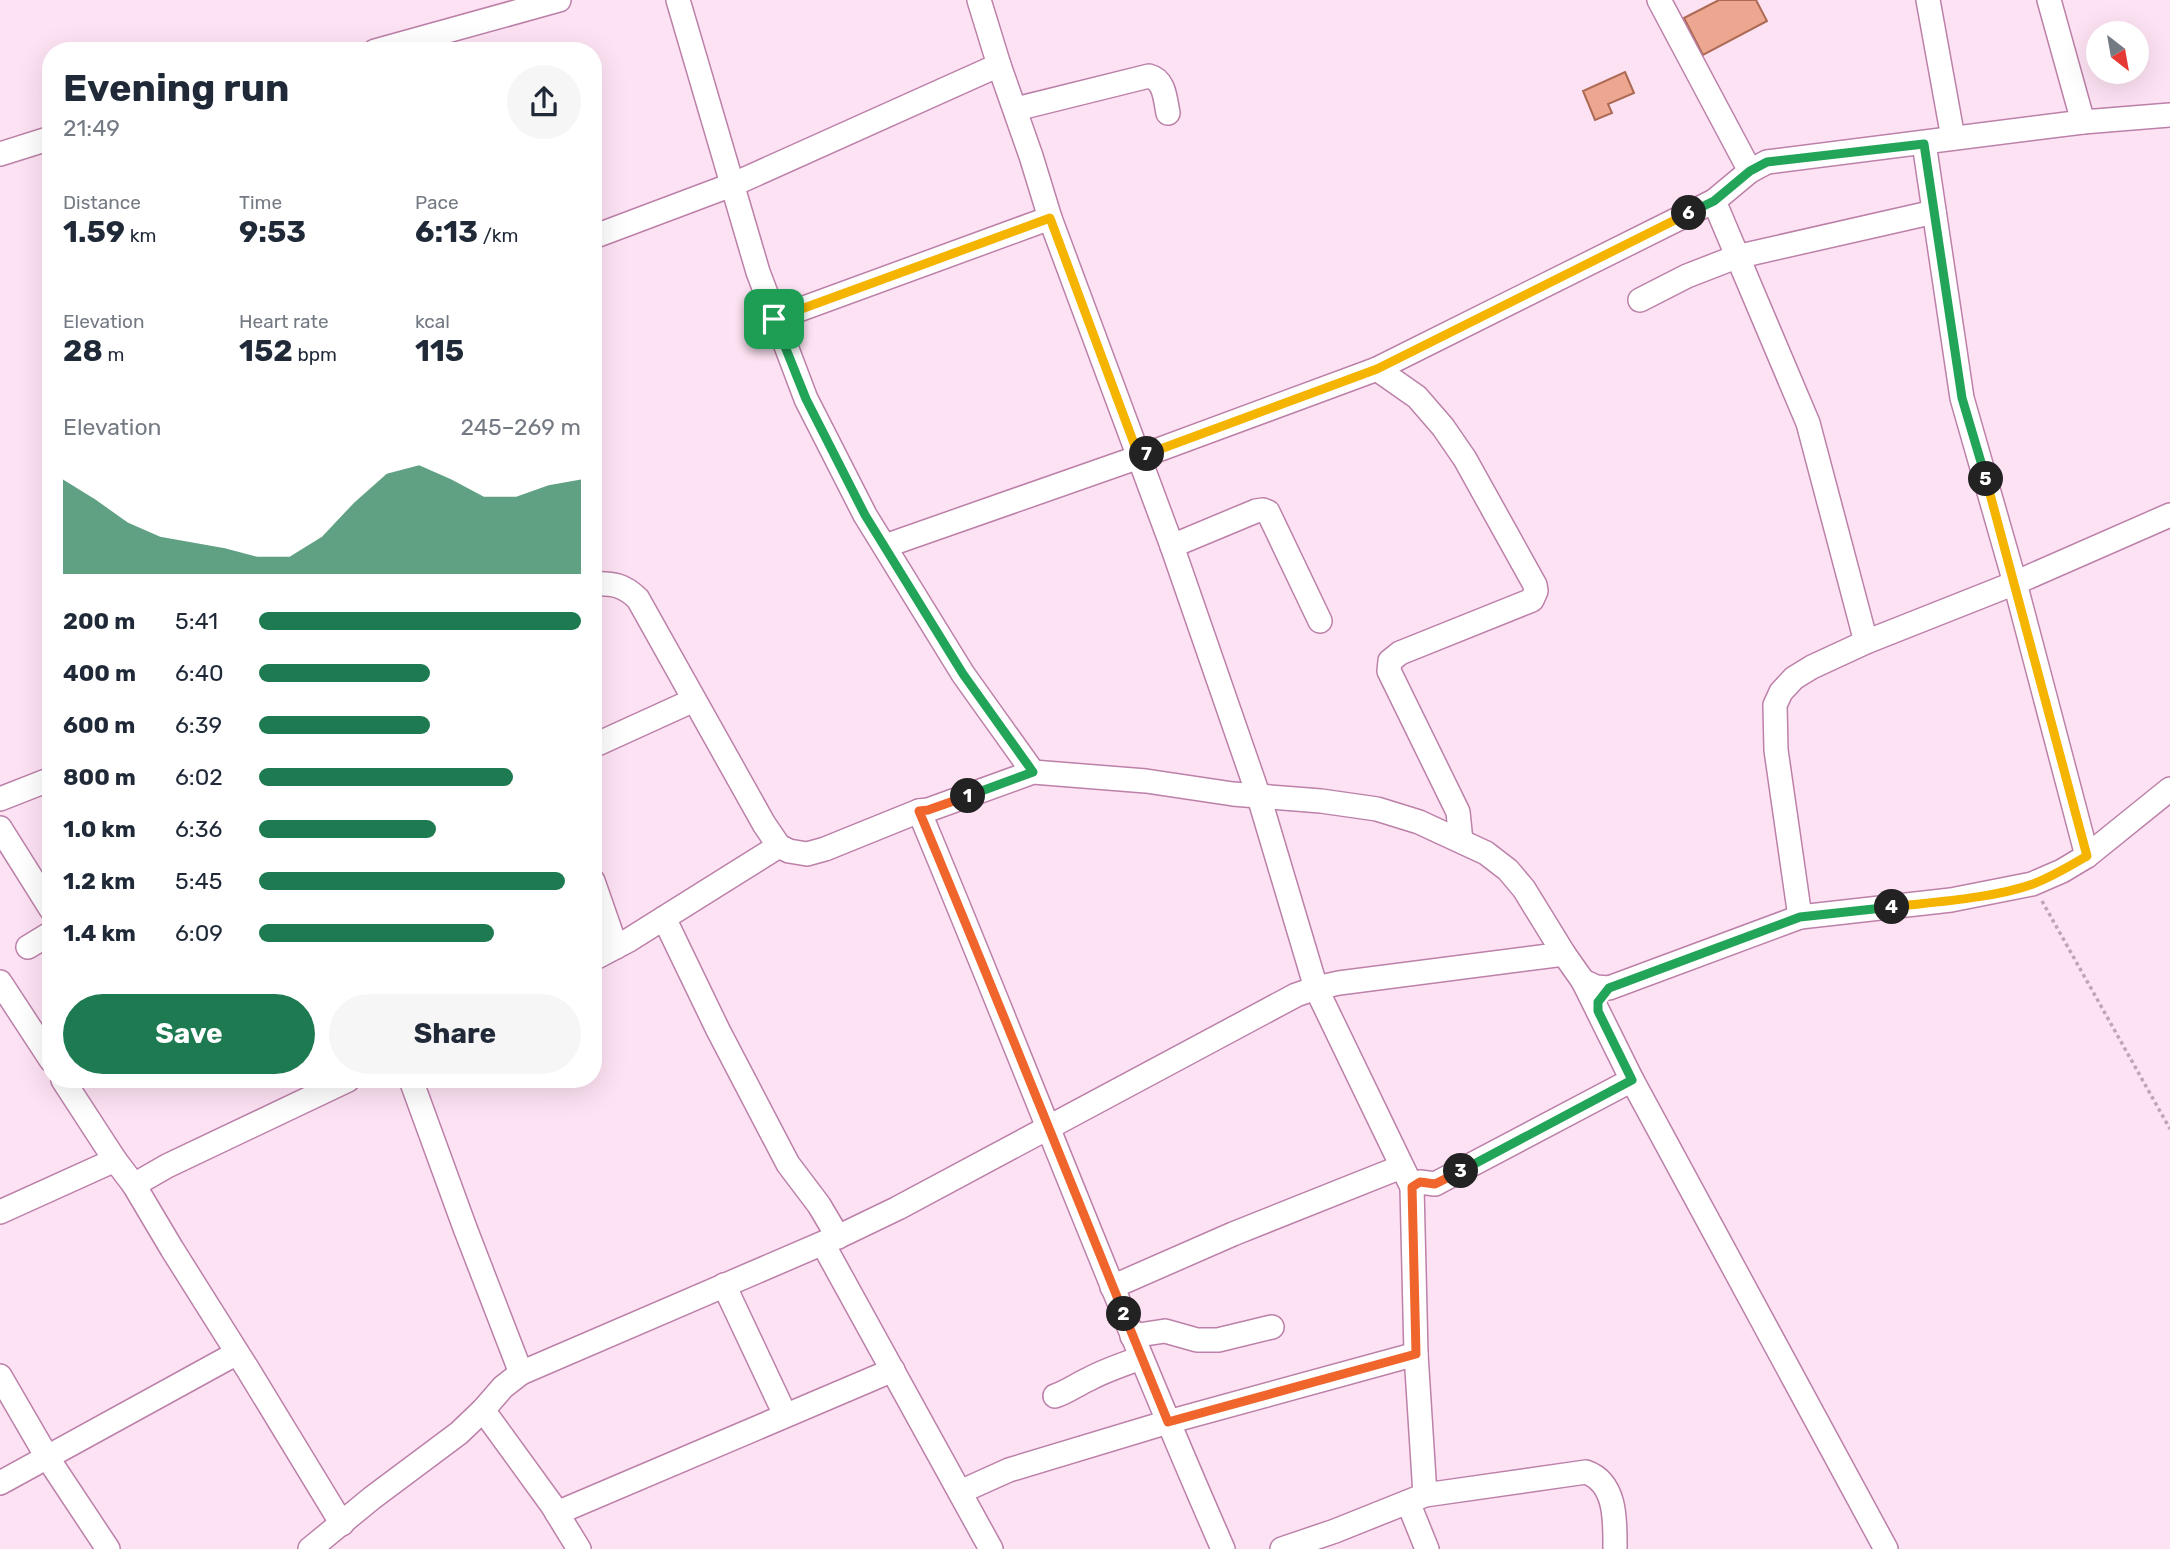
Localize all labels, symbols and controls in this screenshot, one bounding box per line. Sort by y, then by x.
north arrow [2086,21,2149,84]
map controls [2086,21,2149,84]
text: Evening run [63,65,289,111]
button: share [507,65,581,139]
text: 21:49 [63,114,120,142]
text: Distance [63,191,141,214]
text: Time [239,191,282,214]
text: Pace [415,191,459,214]
pin: 6 [1672,196,1706,230]
text: 6 [1682,201,1695,224]
text: 1.59 [63,214,125,250]
text: 9:53 [239,214,306,250]
text: 6:13 [415,214,478,250]
text: km [125,224,156,247]
text: /km [478,224,519,247]
pin [744,289,804,349]
icon: arrive [755,300,793,338]
text: Elevation [63,310,144,333]
text: Heart rate [239,310,329,333]
text: kcal [415,310,450,333]
text: 28 [63,333,103,369]
text: 152 [239,333,293,369]
text: 115 [415,333,464,369]
text: m [103,343,124,366]
text: bpm [293,343,337,366]
text: Elevation [63,413,162,441]
text: 245–269 m [460,413,581,441]
pin: 7 [1130,436,1164,472]
text: 7 [1141,442,1152,465]
pin: 5 [1968,462,2004,496]
text: 5 [1979,467,1992,490]
text: 200 m [63,607,135,635]
text: 5:41 [175,607,218,635]
text: 400 m [63,659,136,687]
text: 6:40 [175,659,224,687]
text: 600 m [63,711,135,739]
text: 6:39 [175,711,222,739]
text: 800 m [63,763,136,791]
text: 6:02 [175,763,223,791]
pin: 1 [950,778,986,814]
text: 1 [963,784,972,807]
text: 1.0 km [63,815,136,843]
text: 6:36 [175,815,222,843]
text: 1.2 km [63,867,135,895]
text: 5:45 [175,867,223,895]
pin: 4 [1874,890,1910,925]
text: 4 [1885,895,1898,918]
text: 1.4 km [63,919,136,947]
text: 6:09 [175,919,223,947]
button: Save [63,994,315,1074]
button: Share [329,994,581,1074]
pin: 3 [1444,1154,1478,1188]
text: 3 [1454,1159,1467,1182]
pin: 2 [1106,1296,1142,1332]
text: 2 [1117,1302,1130,1325]

